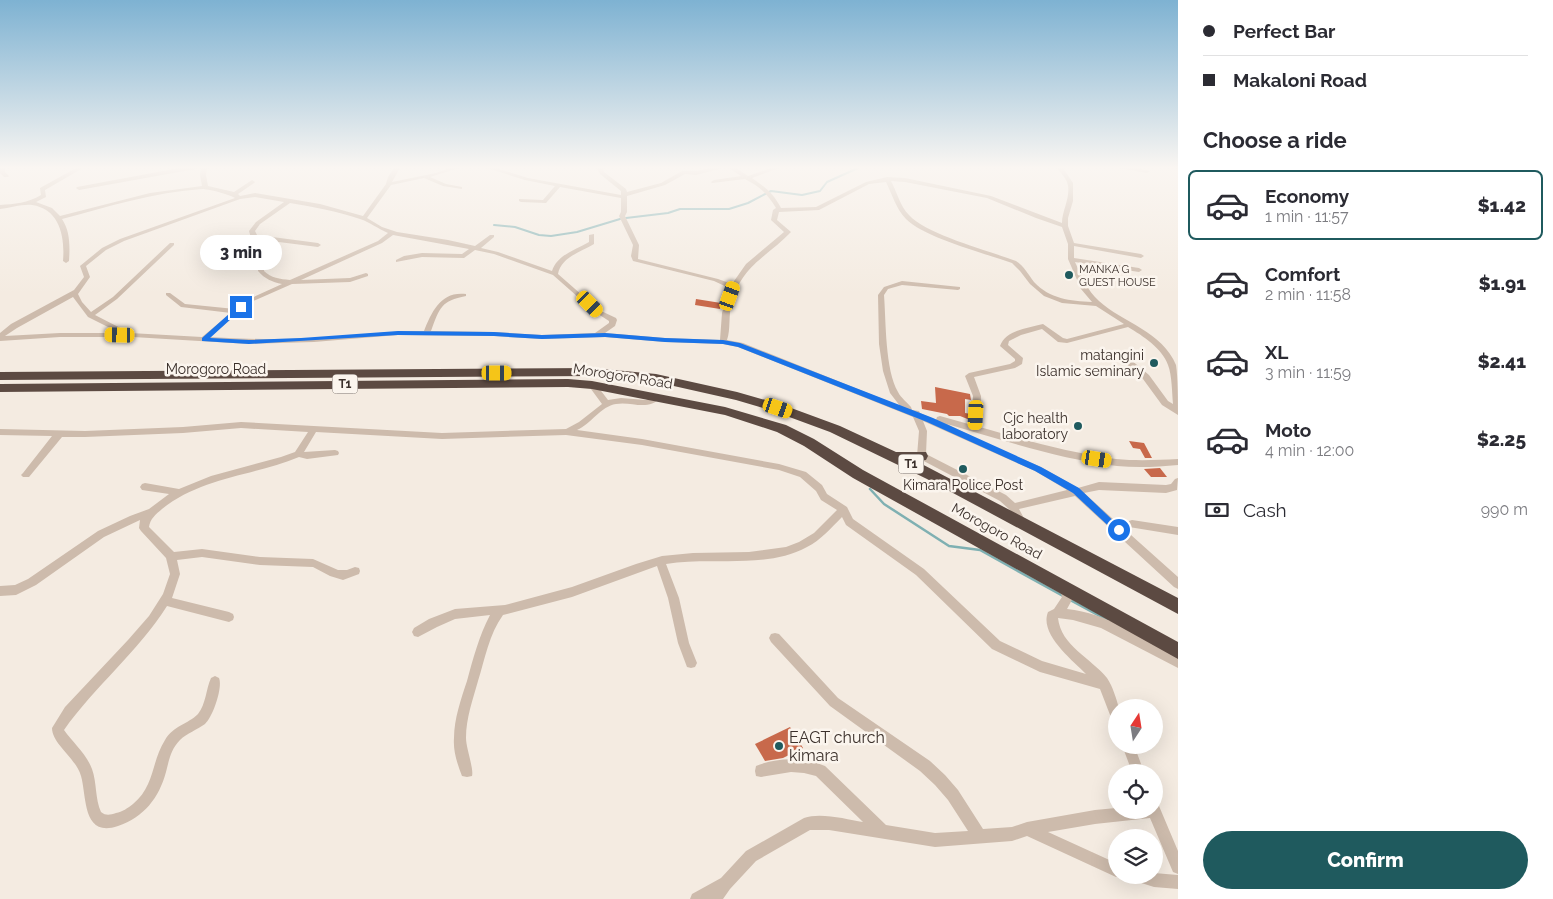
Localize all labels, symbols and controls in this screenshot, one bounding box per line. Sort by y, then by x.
text: Perfect Bar [1233,20,1335,42]
text: Makaloni Road [1233,69,1367,91]
text: Choose a ride [1203,127,1347,153]
icon: car [1205,183,1250,228]
text: Economy [1265,185,1349,207]
text: $1.42 [1477,194,1526,216]
text: 1 min · 11:57 [1265,207,1349,226]
callout: 3 min [200,234,282,270]
text: 3 min [220,243,262,262]
icon: car [1205,261,1250,306]
place label: MANKA G GUEST HOUSE [1079,263,1156,289]
text: Comfort [1265,263,1340,285]
marker: MANKA G GUEST HOUSE [1063,269,1075,281]
text: $1.91 [1478,272,1526,294]
car [717,279,742,313]
text: 2 min · 11:58 [1265,285,1351,304]
car [574,288,605,320]
route end [230,296,252,318]
car [104,327,135,343]
icon: car [1205,339,1250,384]
text: XL [1265,341,1288,363]
place label: matangini Islamic seminary [1036,347,1144,379]
text: $2.41 [1477,350,1526,372]
marker: matangini Islamic seminary [1148,357,1160,369]
street label: Morogoro Road [572,360,674,392]
street label: Morogoro Road [166,361,266,377]
text: 3 min · 11:59 [1265,363,1351,382]
car [482,366,512,381]
road number: T1 [332,374,358,394]
car [761,396,794,420]
car [967,400,984,430]
place label: Cjc health laboratory [1002,410,1068,442]
icon: car [1205,417,1250,462]
text: Moto [1265,419,1311,441]
marker: Cjc health laboratory [1072,420,1084,432]
text: $2.25 [1477,428,1526,450]
text: 4 min · 12:00 [1265,441,1354,460]
car [1081,449,1112,469]
road number: T1 [898,454,924,474]
marker: Kimara Police Post [957,463,969,475]
place label: Kimara Police Post [903,477,1023,493]
icon: cash [1203,496,1231,524]
text: Cash [1243,499,1287,521]
street label: Morogoro Road [949,500,1045,562]
text: 990 m [1481,500,1528,519]
route start [1108,519,1130,541]
north arrow [1108,699,1162,754]
map controls [1108,699,1163,884]
place label: EAGT church kimara [789,728,885,765]
marker: EAGT church kimara [773,740,785,752]
button: locate [1108,764,1163,819]
button: layers [1108,829,1163,884]
button: Confirm [1203,831,1528,889]

